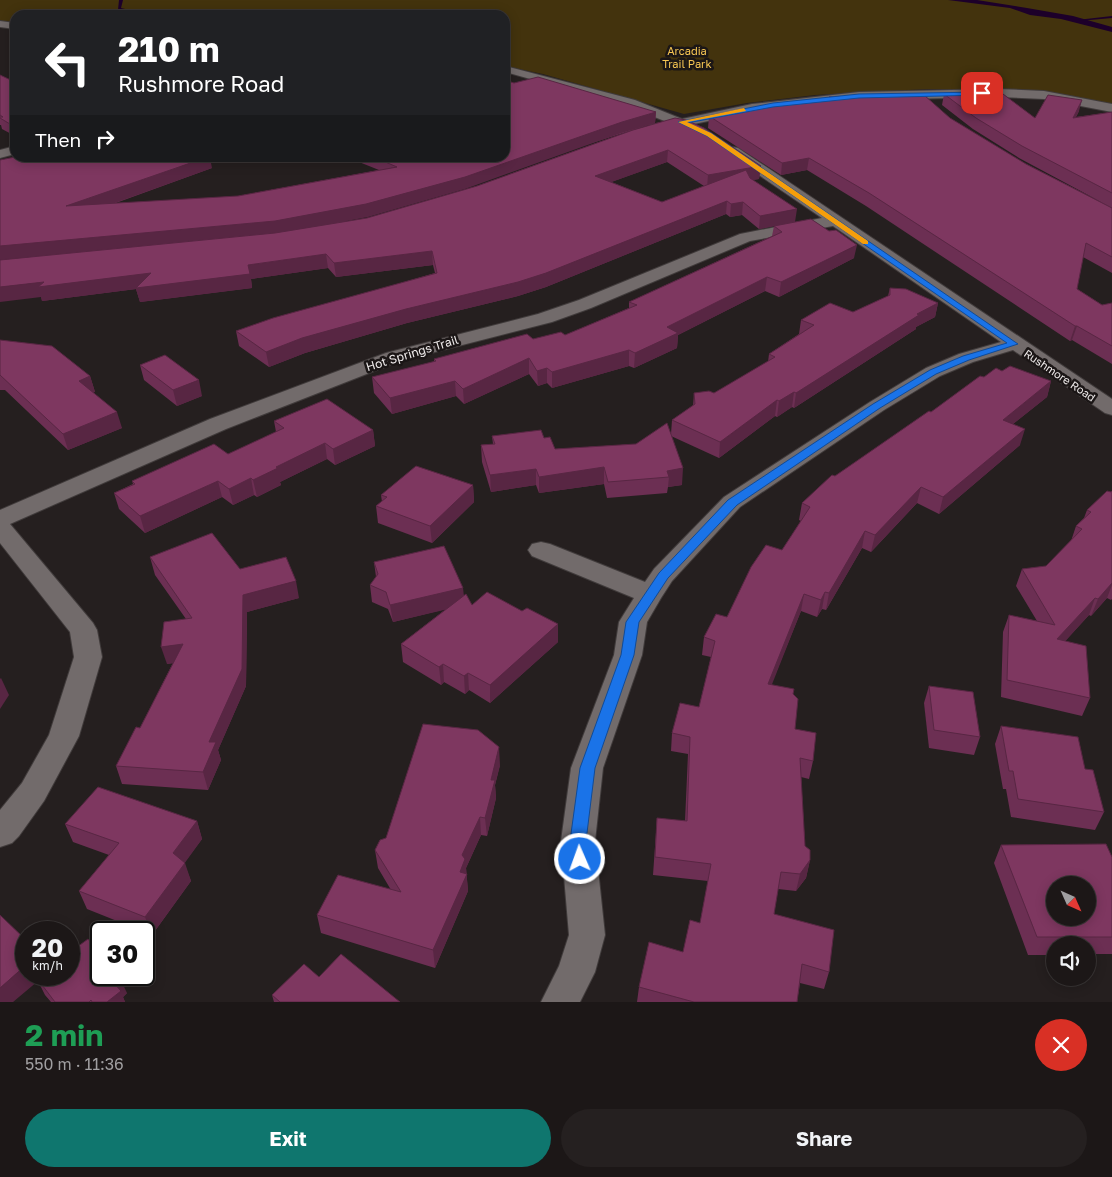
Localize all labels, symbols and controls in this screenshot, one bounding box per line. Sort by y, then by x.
text: 210 m [118,28,220,70]
icon: left [35,30,100,95]
park label: Arcadia Trail Park [662,44,712,70]
text: Rushmore Road [118,70,284,97]
pin [961,72,1003,114]
icon: arrive [968,79,996,107]
icon: right [91,125,119,153]
text: Then [35,128,81,151]
street label: Hot Springs Trail [364,332,460,374]
street label: Rushmore Road [1022,346,1098,404]
position arrow [553,832,605,884]
north arrow [1046,876,1096,926]
map controls [1046,876,1096,986]
speed limit sign: 30 [90,921,155,986]
text: 20 [32,932,63,963]
button: sound [1046,936,1096,986]
text: km/h [32,958,63,973]
text: 2 min [25,1017,103,1053]
button: close [1035,1019,1087,1071]
text: 550 m · 11:36 [25,1054,124,1074]
button: Exit [25,1109,551,1167]
button: Share [561,1109,1087,1167]

